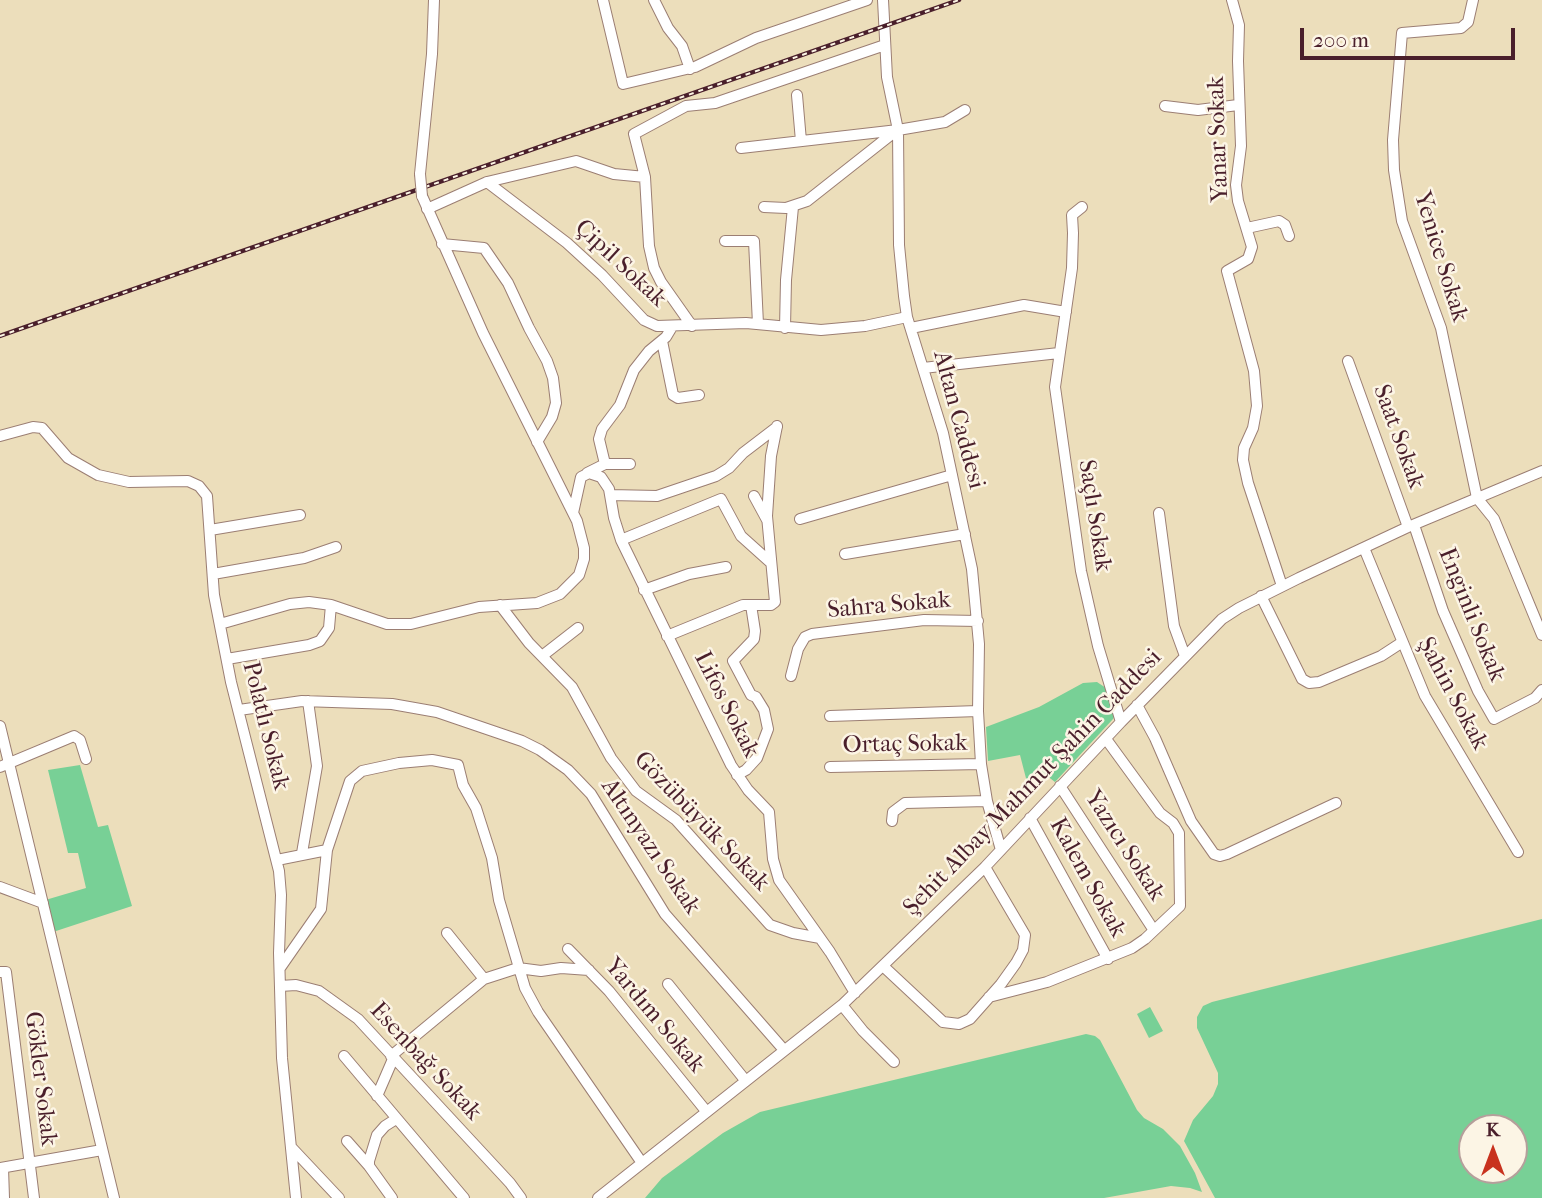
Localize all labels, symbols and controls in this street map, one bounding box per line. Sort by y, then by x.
scale bar [1304,14,1519,58]
text: 200 m [1313,28,1369,52]
street label: Yanar Sokak [1202,76,1236,202]
street label: Yenice Sokak [1407,188,1473,326]
street label: Çipil Sokak [568,214,672,314]
street label: Altan Caddesi [926,348,990,492]
street label: Saat Sokak [1366,381,1430,493]
street label: Saçlı Sokak [1071,458,1117,574]
street label: Enginli Sokak [1431,544,1511,686]
street label: Sahra Sokak [826,586,952,626]
street label: Şahin Sokak [1410,633,1494,755]
street label: Şehit Albay Mahmut Şahin Caddesi [898,644,1168,922]
street label: Lifos Sokak [687,647,765,763]
street label: Polatlı Sokak [235,659,295,793]
street label: Ortaç Sokak [842,730,968,760]
street label: Gözübüyük Sokak [627,746,775,898]
street label: Altınyazı Sokak [594,774,706,920]
street label: Yazıcı Sokak [1078,785,1170,907]
street label: Kalem Sokak [1042,813,1132,943]
street label: Yardım Sokak [598,953,710,1079]
street label: Esenbağ Sokak [363,997,487,1127]
street label: Gökler Sokak [17,1010,63,1148]
north arrow [1458,1114,1528,1184]
text: K [1486,1119,1500,1141]

